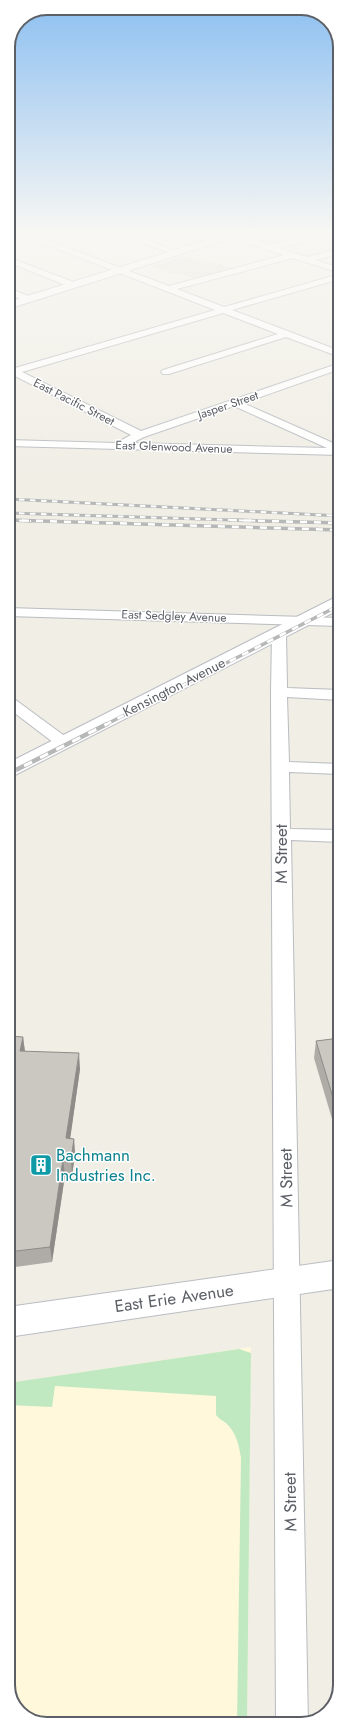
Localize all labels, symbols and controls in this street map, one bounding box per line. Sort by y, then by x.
street label: East Pacific Street [30,374,118,430]
street label: Jasper Street [193,386,261,424]
street label: East Glenwood Avenue [115,436,233,458]
street label: East Sedgley Avenue [121,605,227,627]
street label: Kensington Avenue [119,652,229,722]
street label: M Street [269,824,293,884]
place label: Bachmann Industries Inc. [56,1143,156,1187]
street label: M Street [273,1148,299,1208]
building icon: Bachmann Industries Inc. [28,1152,54,1178]
street label: East Erie Avenue [113,1278,235,1318]
street label: M Street [277,1472,303,1532]

